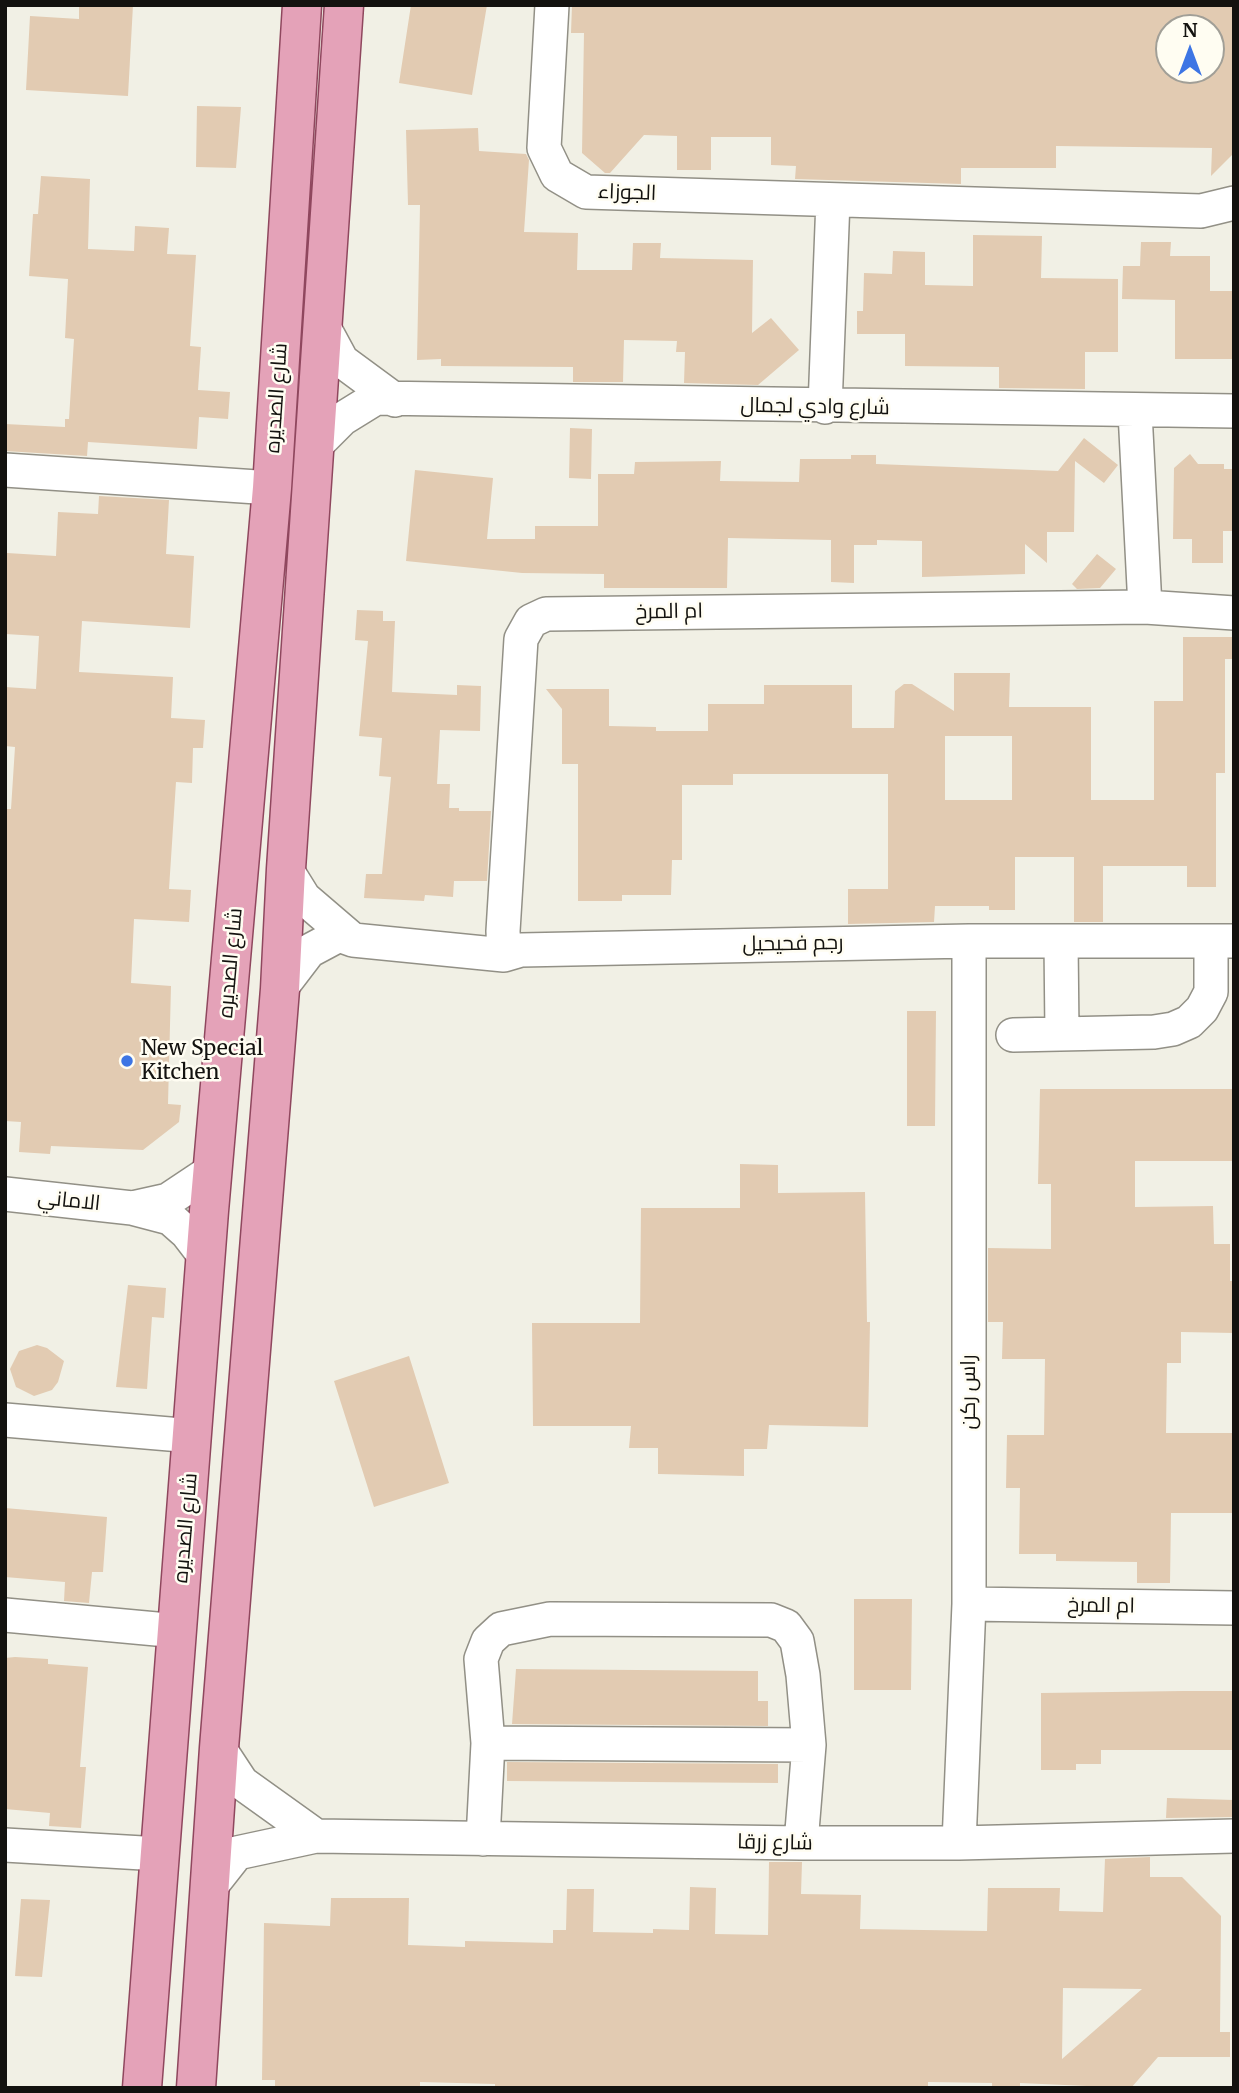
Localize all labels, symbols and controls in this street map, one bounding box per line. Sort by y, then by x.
north arrow [1155,14,1225,84]
text: N [1182,18,1198,42]
street label: الجوزاء [597,179,657,207]
street label: شارع الصديره [261,342,293,454]
street label: شارع وادي لجمال [740,393,890,421]
street label: ام المرخ [635,599,703,625]
street label: شارع الصديره [214,907,248,1019]
street label: رجم فحيحيل [742,931,844,957]
place label: New Special Kitchen [141,1036,263,1086]
marker: New Special Kitchen [119,1053,135,1069]
street label: الاماني [36,1185,102,1217]
street label: راس ركن [956,1355,982,1429]
street label: شارع الصديره [169,1472,203,1584]
street label: ام المرخ [1067,1593,1135,1619]
street label: شارع زرقا [737,1830,813,1856]

